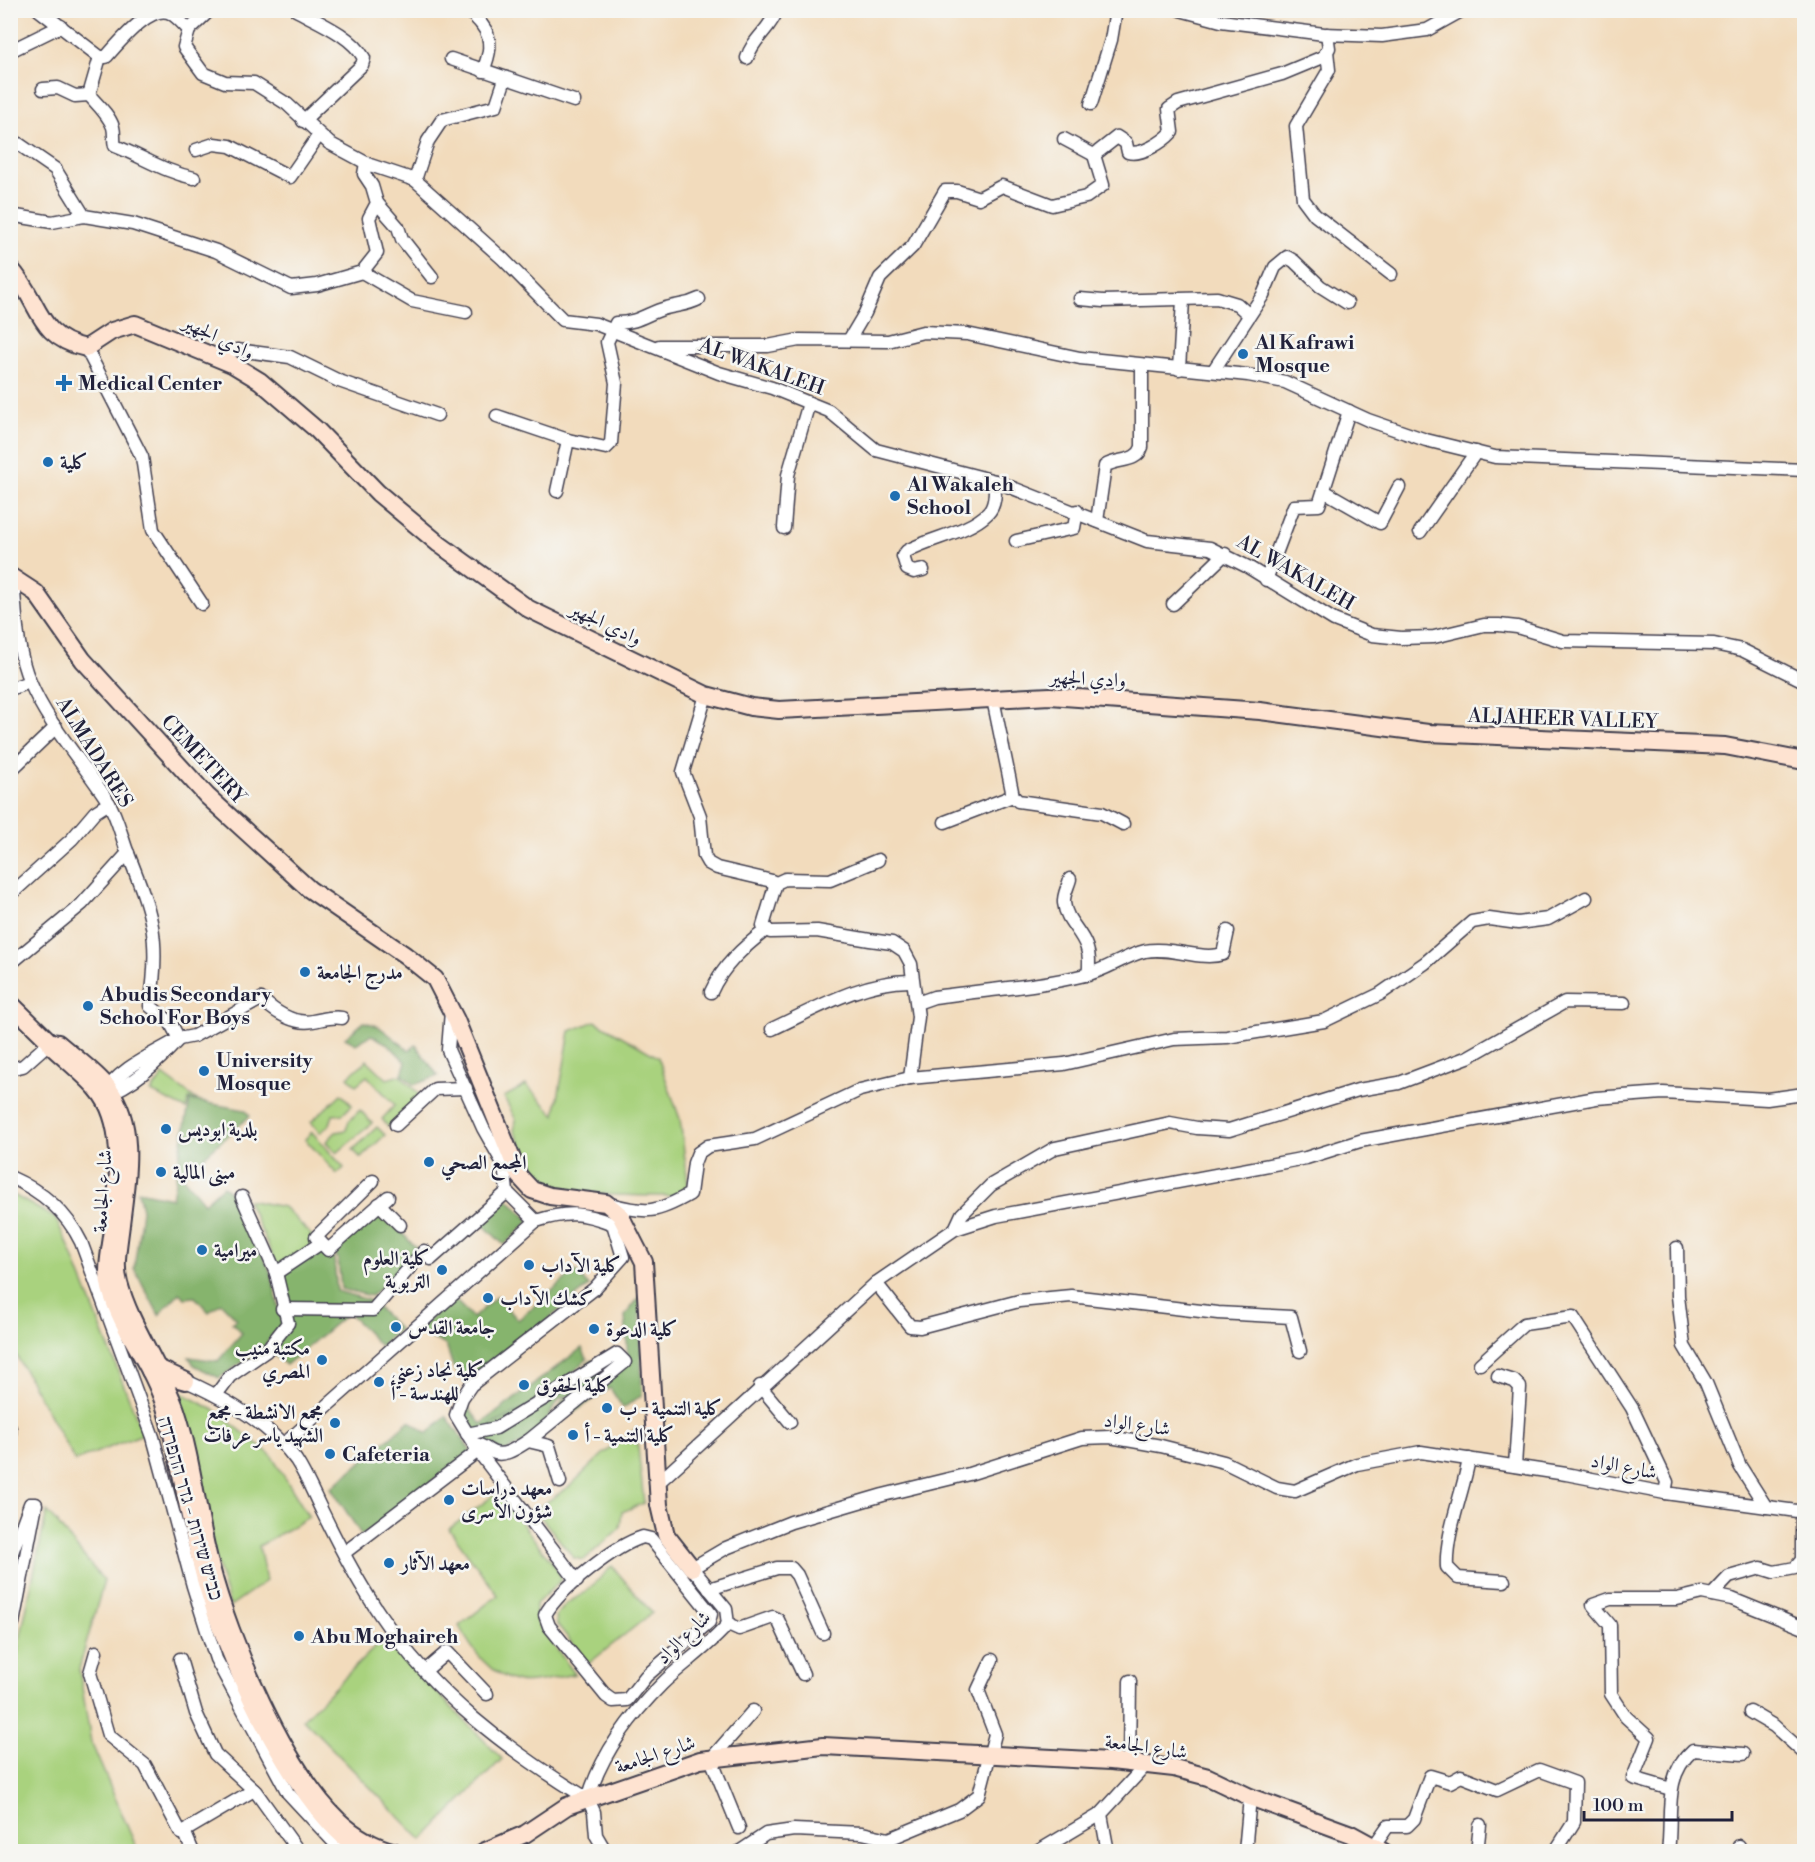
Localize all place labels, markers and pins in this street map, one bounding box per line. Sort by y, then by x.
place label: Al Kafrawi Mosque [1254,331,1355,379]
marker: Al Kafrawi Mosque [1236,347,1250,361]
place label: Medical Center [78,372,222,397]
marker: Medical Center [55,374,73,392]
place label: كلية [60,451,88,476]
marker: كلية [41,455,55,469]
place label: Al Wakaleh School [906,473,1014,521]
marker: Al Wakaleh School [888,489,902,503]
place label: مدرج الجامعة [317,961,403,991]
marker: مدرج الجامعة [298,965,312,979]
place label: Abudis Secondary School For Boys [99,983,273,1031]
marker: Abudis Secondary School For Boys [81,999,95,1013]
place label: University Mosque [216,1049,314,1097]
marker: University Mosque [197,1064,211,1078]
place label: بلدية ابوديس [178,1118,258,1143]
marker: بلدية ابوديس [159,1122,173,1136]
place label: المجمع الصحي [441,1151,527,1181]
marker: المجمع الصحي [422,1155,436,1169]
place label: مبنى المالية [173,1161,235,1187]
marker: مبنى المالية [154,1165,168,1179]
place label: ميرامية [214,1239,257,1264]
marker: ميرامية [195,1243,209,1257]
place label: كلية العلوم التربوية [363,1247,430,1295]
place label: كلية الآداب [541,1252,621,1279]
marker: كلية الآداب [522,1258,536,1272]
marker: كلية العلوم التربوية [435,1263,449,1277]
place label: كشك الآداب [500,1285,593,1312]
marker: كشك الآداب [481,1291,495,1305]
place label: جامعة القدس [408,1316,495,1341]
place label: كلية الدعوة [606,1318,678,1343]
marker: جامعة القدس [389,1320,403,1334]
marker: كلية الدعوة [587,1322,601,1336]
place label: مكتبة منيب المصري [235,1337,310,1388]
marker: مكتبة منيب المصري [315,1353,329,1367]
place label: كلية نجاد زعني للهندسة - أ [390,1359,484,1407]
place label: كلية الحقوق [536,1374,612,1399]
marker: كلية نجاد زعني للهندسة - أ [372,1375,386,1389]
marker: كلية الحقوق [517,1378,531,1392]
place label: كلية التنمية - ب [619,1397,722,1422]
place label: مجمع الانشطة - مجمع الشهيد ياسر عرفات [203,1401,323,1450]
marker: كلية التنمية - ب [600,1401,614,1415]
marker: مجمع الانشطة - مجمع الشهيد ياسر عرفات [328,1416,342,1430]
place label: كلية التنمية - أ [584,1422,675,1449]
marker: كلية التنمية - أ [566,1428,580,1442]
place label: Cafeteria [342,1443,430,1468]
marker: Cafeteria [323,1447,337,1461]
place label: معهد دراسات شؤون الأسرى [461,1477,552,1525]
marker: معهد دراسات شؤون الأسرى [442,1493,456,1507]
place label: معهد الآثار [399,1550,470,1577]
marker: معهد الآثار [382,1556,396,1570]
place label: Abu Moghaireh [310,1625,459,1650]
marker: Abu Moghaireh [292,1629,306,1643]

